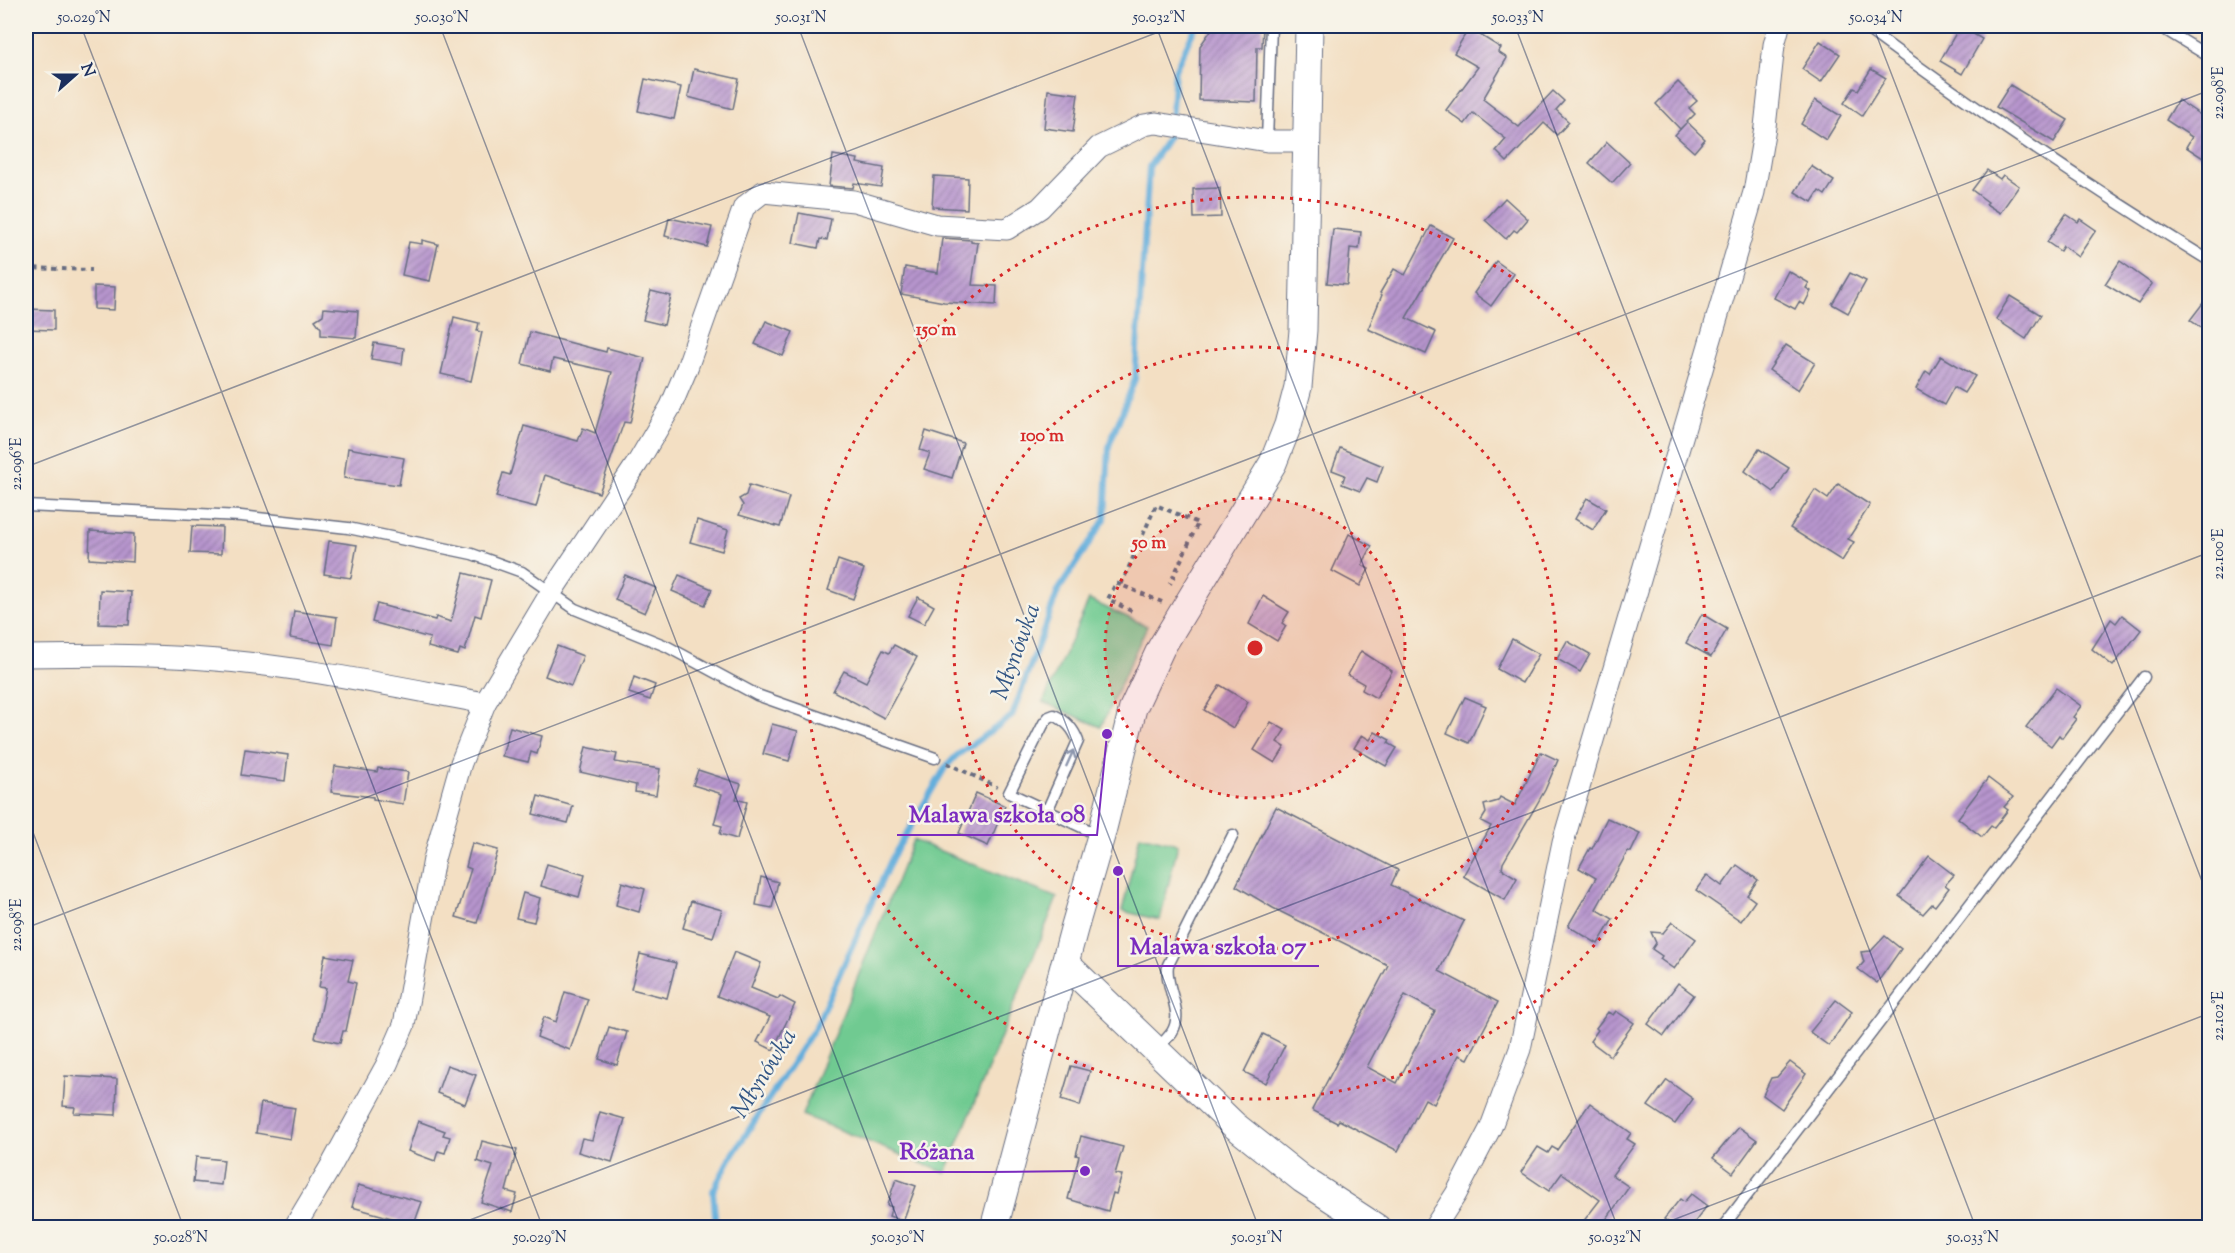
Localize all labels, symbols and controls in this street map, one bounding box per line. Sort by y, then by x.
text: 50.029°N [56,8,111,29]
text: 50.030°N [414,8,469,29]
text: 50.031°N [775,8,827,29]
text: 50.032°N [1132,8,1185,29]
text: 50.033°N [1491,8,1544,29]
text: 50.034°N [1848,8,1903,29]
north arrow [45,45,105,105]
text: N [74,60,100,81]
text: 22.098°E [2209,66,2230,120]
text: 150 m [916,318,956,344]
text: 100 m [1020,424,1064,450]
text: 22.096°E [7,437,28,491]
text: 22.100°E [2209,528,2230,580]
text: 50 m [1130,531,1166,557]
water label: Młynówka [984,599,1050,705]
centre of rings [1245,638,1265,658]
one-way arrow [1065,749,1077,767]
callout: Malawa szkoła 08 [897,793,1097,835]
text: Malawa szkoła 08 [909,799,1085,833]
text: 22.098°E [7,898,28,952]
callout: Malawa szkoła 07 [1118,924,1319,966]
text: Malawa szkoła 07 [1130,931,1306,965]
text: 22.102°E [2209,991,2230,1041]
water label: Młynówka [724,1023,806,1125]
callout: Różana [888,1130,987,1172]
text: Różana [899,1136,975,1170]
text: 50.028°N [153,1228,208,1249]
text: 50.029°N [512,1228,567,1249]
text: 50.030°N [870,1228,925,1249]
text: 50.031°N [1231,1228,1283,1249]
text: 50.032°N [1588,1228,1641,1249]
text: 50.033°N [1946,1228,1999,1249]

